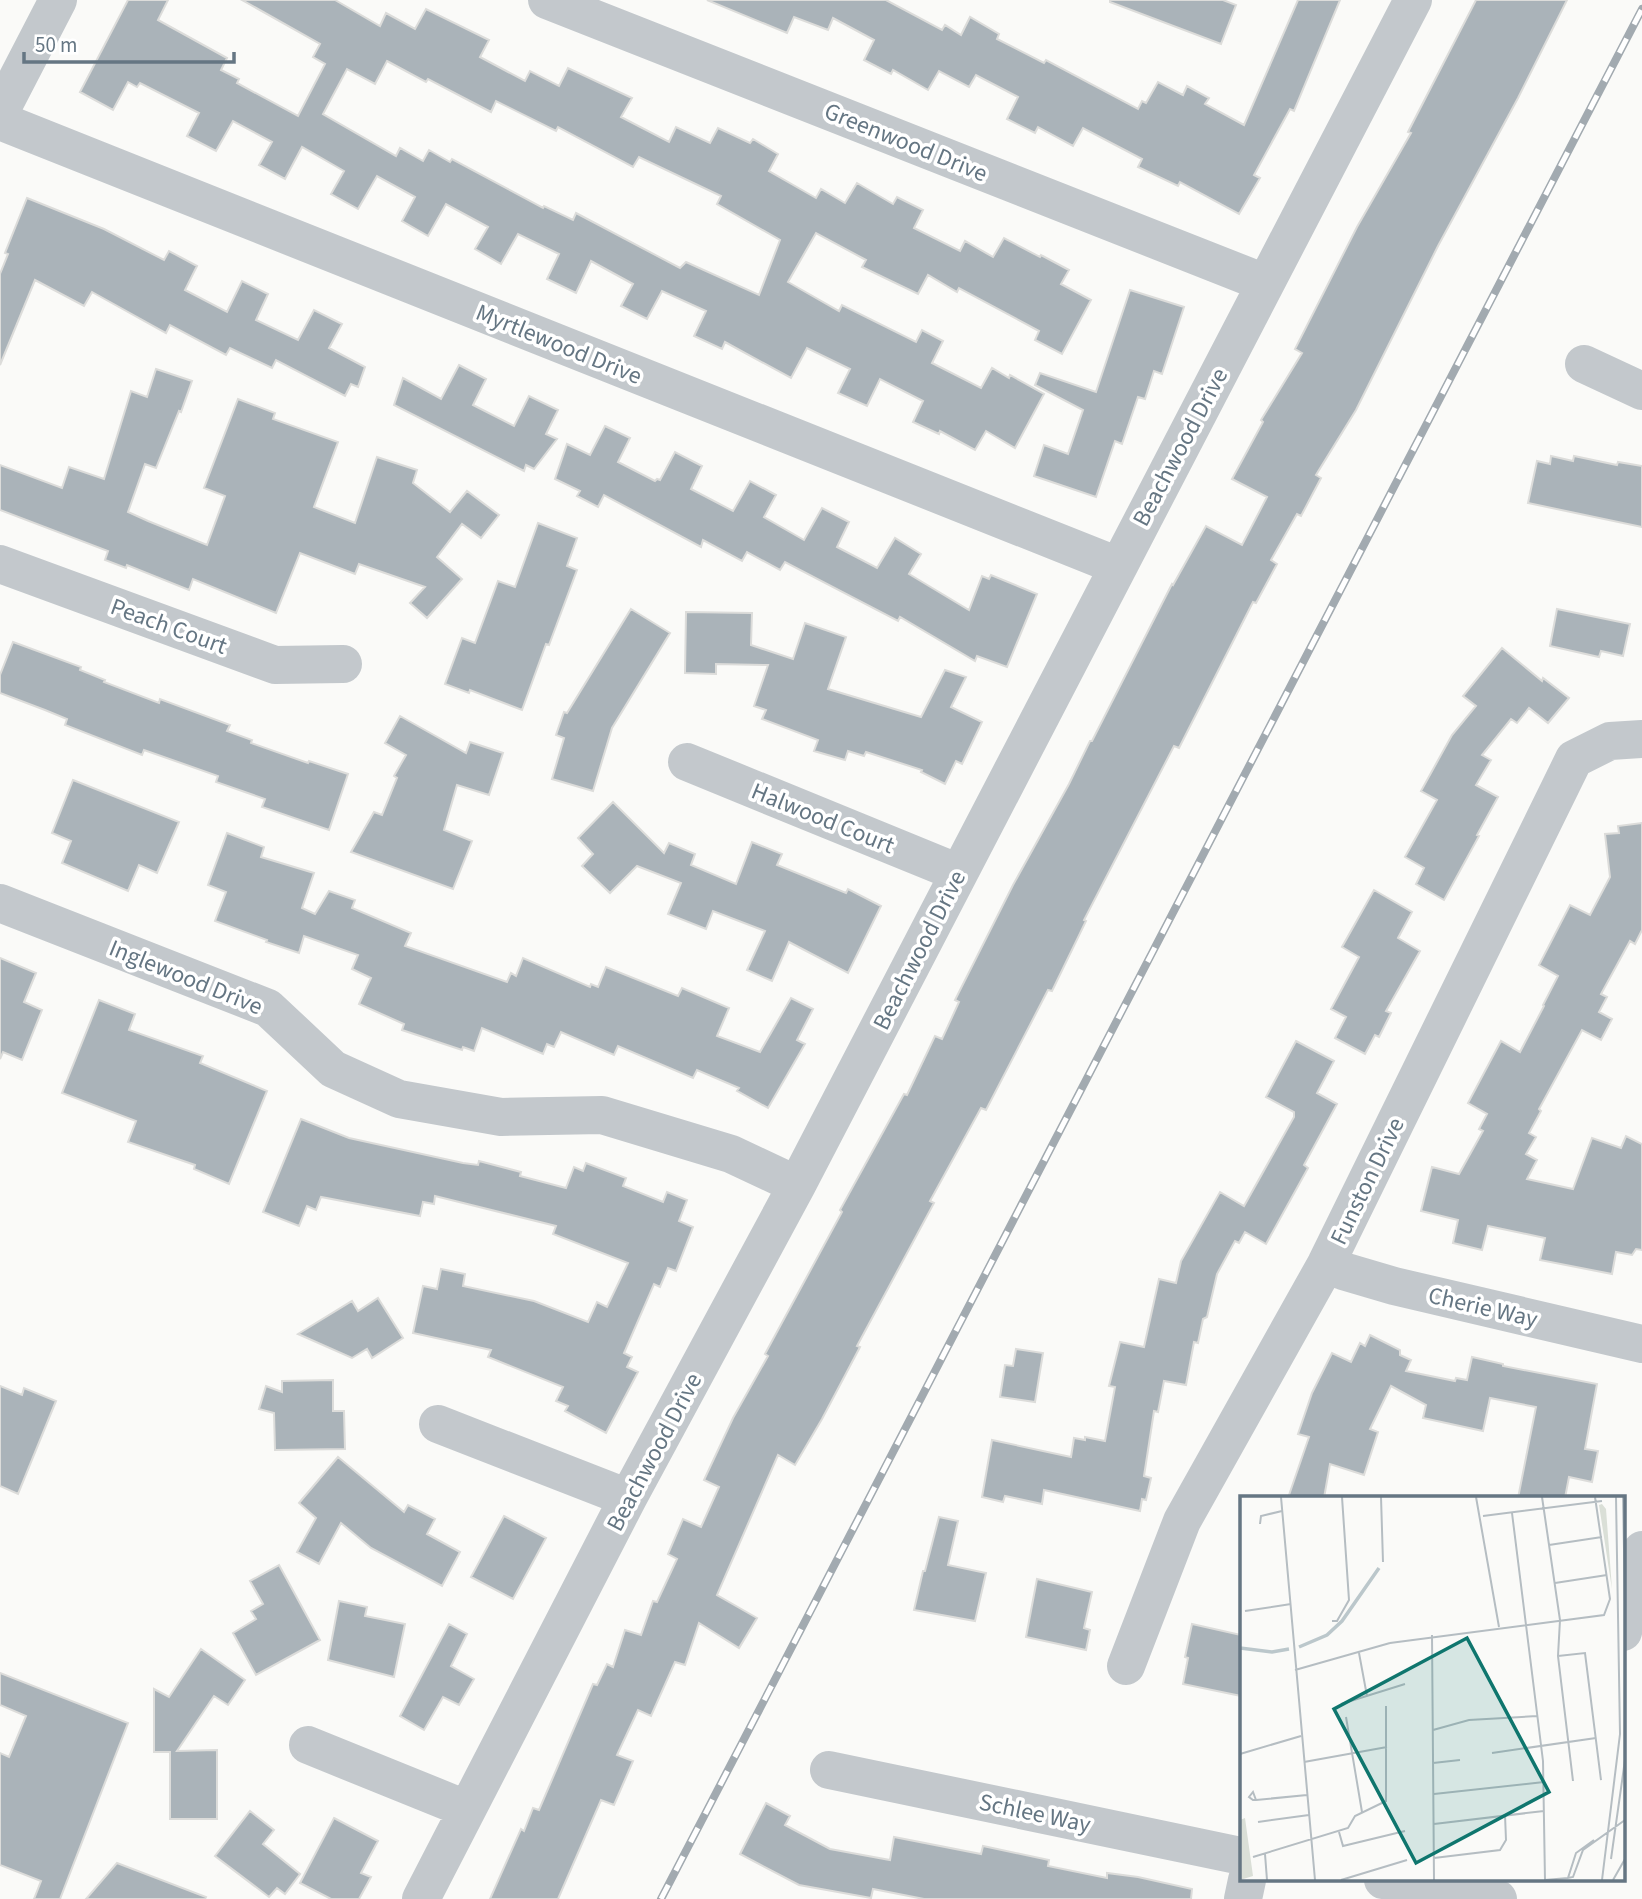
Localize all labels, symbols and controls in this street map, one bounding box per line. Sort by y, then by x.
scale bar [24,21,234,65]
text: 50 m [35,30,77,60]
street label: Greenwood Drive [819,94,993,191]
street label: Myrtlewood Drive [470,295,647,394]
street label: Beachwood Drive [1124,362,1237,533]
street label: Peach Court [106,589,232,664]
street label: Halwood Court [746,774,900,863]
street label: Beachwood Drive [864,864,975,1036]
street label: Inglewood Drive [104,931,268,1024]
street label: Funston Drive [1321,1112,1413,1251]
street label: Cherie Way [1425,1278,1541,1337]
street label: Beachwood Drive [598,1367,711,1538]
inset map [1240,1496,1624,1882]
street label: Schlee Way [976,1785,1094,1842]

